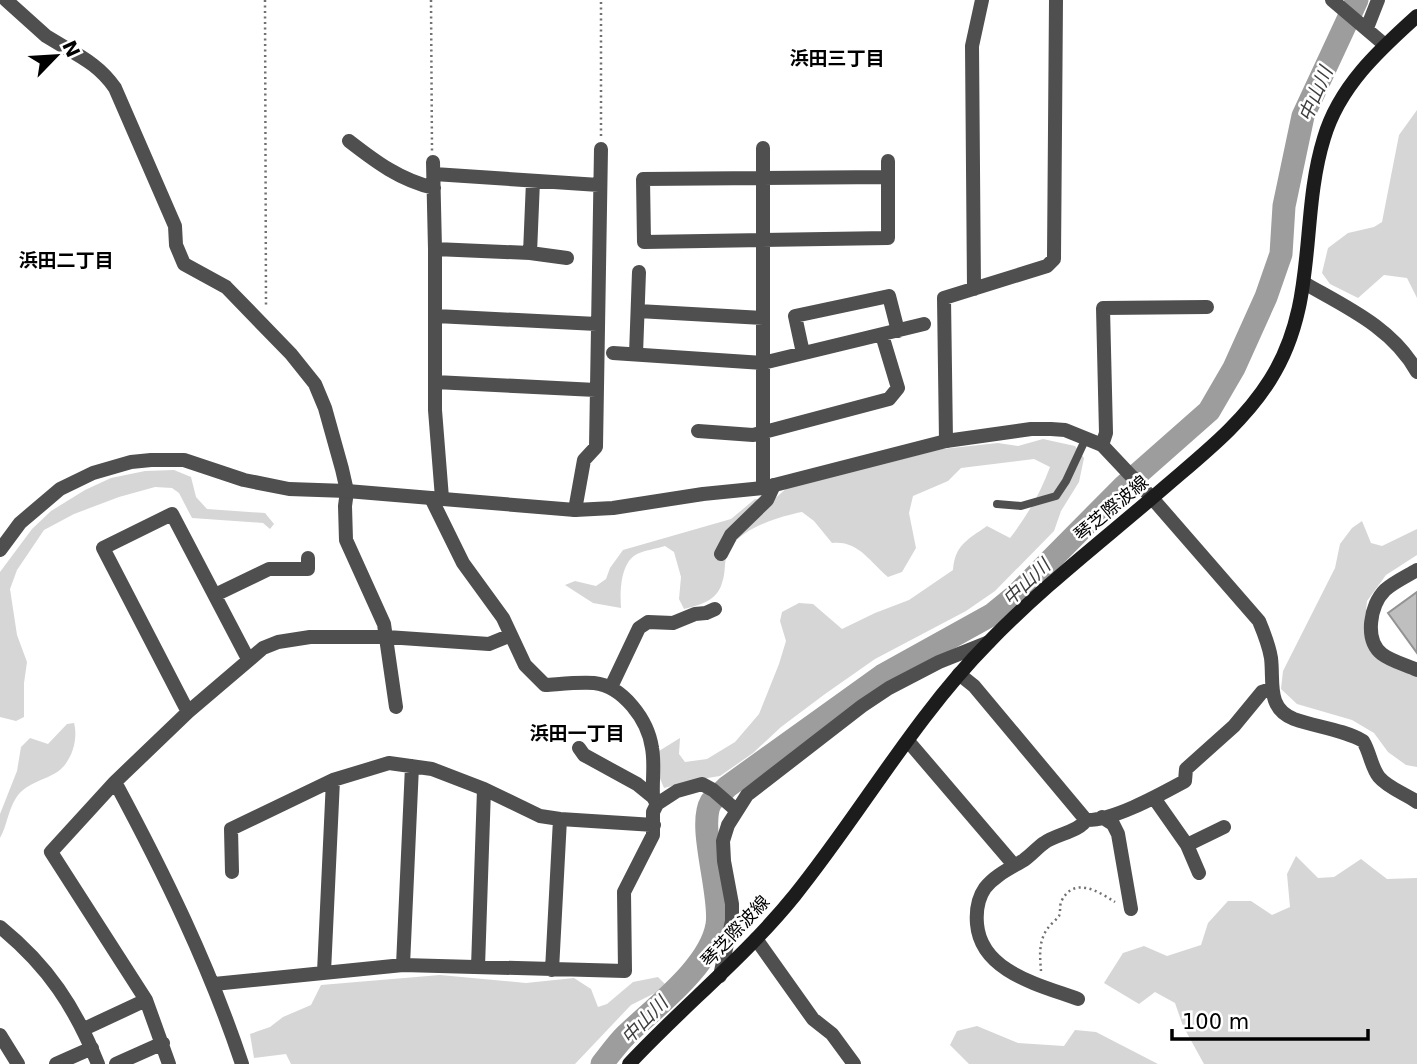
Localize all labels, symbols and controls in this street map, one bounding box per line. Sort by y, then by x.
north arrow [21,21,91,91]
text: N [58,37,85,61]
district label: 浜田三丁目 [789,47,885,69]
water label: 中山川 [1294,62,1337,125]
district label: 浜田二丁目 [18,249,114,271]
street label: 琴芝際波線 [1070,471,1152,545]
water label: 中山川 [998,553,1056,610]
district label: 浜田一丁目 [529,722,625,744]
street label: 琴芝際波線 [697,891,773,971]
water label: 中山川 [616,990,673,1048]
scale bar [1172,998,1368,1042]
text: 100 m [1182,1010,1249,1034]

